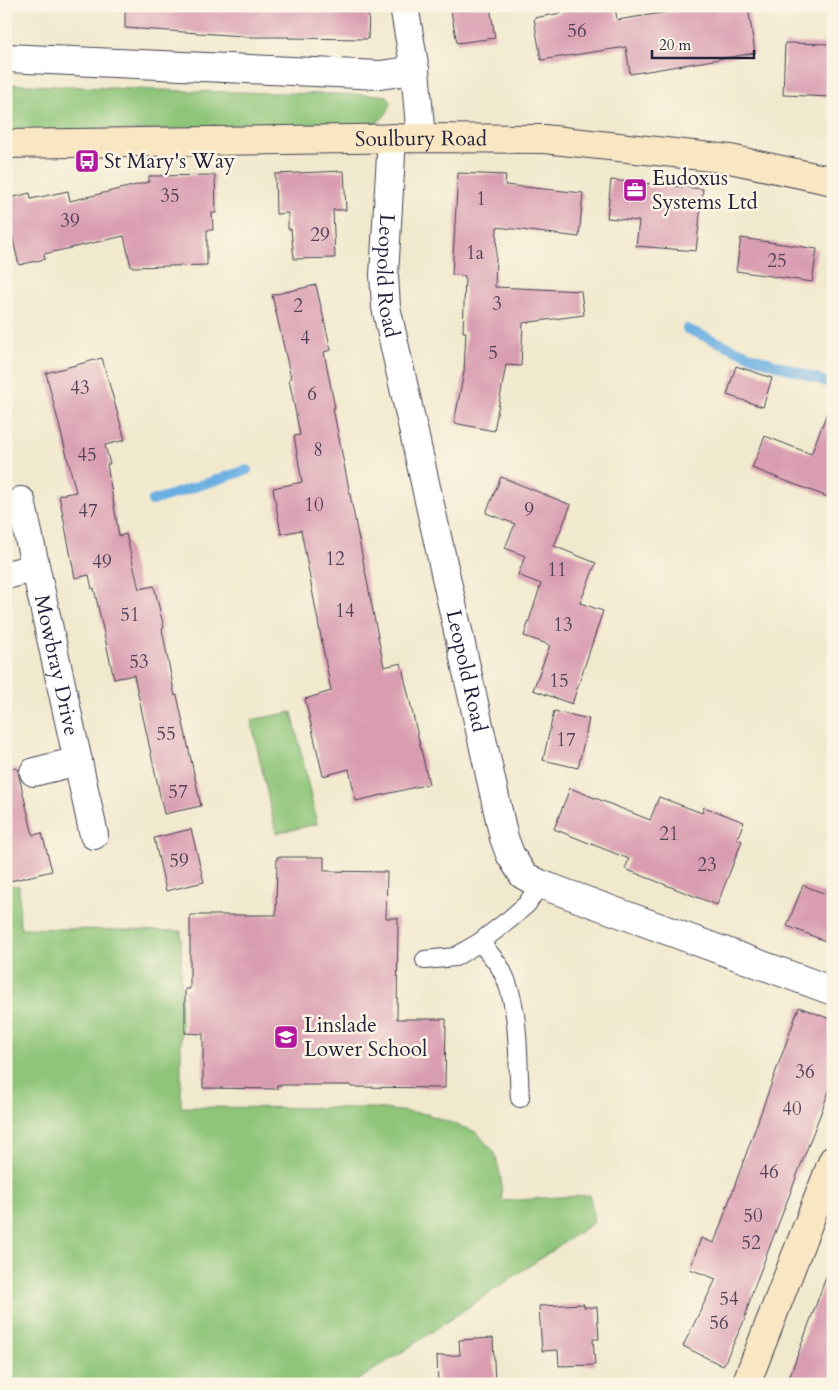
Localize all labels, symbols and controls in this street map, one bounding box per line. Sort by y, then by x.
house number: 56 [567,18,587,44]
scale bar [652,28,754,60]
text: 20 m [659,35,691,55]
street label: Soulbury Road [355,124,487,154]
place label: St Mary's Way [104,147,235,176]
bus stop icon: St Mary's Way [74,148,100,174]
place label: Eudoxus Systems Ltd [652,164,758,217]
office icon: Eudoxus Systems Ltd [622,177,648,203]
house number: 35 [160,183,180,209]
house number: 1 [476,186,486,212]
house number: 39 [60,208,80,234]
street label: Leopold Road [369,213,406,340]
house number: 29 [310,222,330,248]
house number: 1a [466,240,484,266]
house number: 25 [767,248,787,274]
house number: 3 [492,291,502,317]
house number: 2 [293,293,303,319]
house number: 4 [300,325,310,351]
house number: 5 [488,340,498,366]
house number: 43 [70,375,90,401]
house number: 6 [307,381,317,407]
house number: 8 [313,437,323,463]
house number: 45 [77,442,97,468]
house number: 10 [304,492,324,518]
house number: 9 [524,497,534,523]
house number: 47 [78,498,98,524]
house number: 12 [325,546,345,572]
house number: 49 [92,549,112,575]
house number: 11 [547,557,567,583]
street label: Mowbray Drive [27,592,86,738]
house number: 14 [335,598,355,624]
house number: 51 [120,602,140,628]
street label: Leopold Road [439,607,494,735]
house number: 13 [553,612,573,638]
house number: 53 [129,649,149,675]
house number: 15 [549,668,569,694]
house number: 55 [156,721,176,747]
house number: 17 [556,727,576,753]
house number: 57 [168,779,188,805]
house number: 21 [659,821,679,847]
house number: 59 [169,848,189,874]
house number: 23 [697,852,717,878]
place label: Linslade Lower School [304,1011,427,1064]
school or university icon: Linslade Lower School [273,1024,299,1050]
house number: 36 [795,1059,815,1085]
house number: 40 [782,1096,802,1122]
house number: 46 [759,1159,779,1185]
house number: 50 [743,1203,763,1229]
house number: 52 [741,1230,761,1256]
house number: 54 [719,1286,739,1312]
house number: 56 [709,1310,729,1336]

